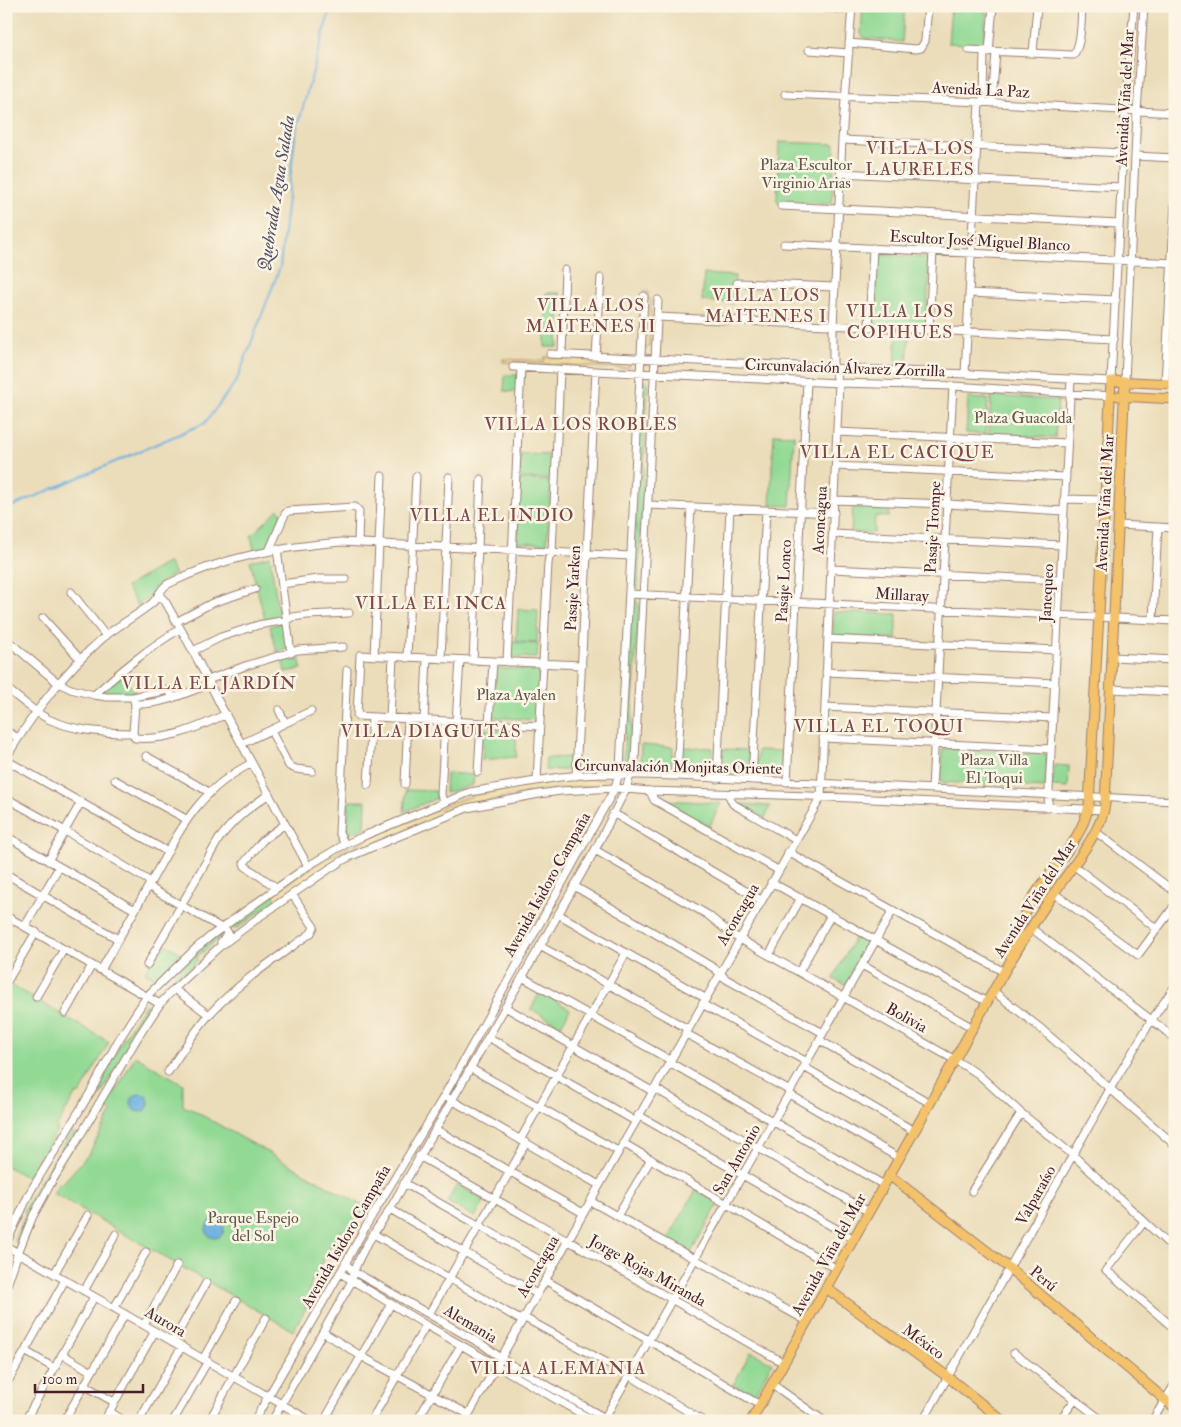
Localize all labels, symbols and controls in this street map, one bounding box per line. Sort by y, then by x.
street label: Avenida Viña del Mar [1111,29,1139,168]
street label: Avenida La Paz [930,77,1031,103]
water label: Quebrada Agua Salada [253,114,300,273]
district label: VILLA LOS LAURELES [865,137,975,181]
park label: Plaza Escultor Virginio Arias [760,155,852,193]
street label: Escultor José Miguel Blanco [889,226,1071,257]
district label: VILLA LOS MAITENES I [705,284,827,328]
district label: VILLA LOS MAITENES II [526,294,656,338]
district label: VILLA LOS COPIHUES [846,300,954,344]
street label: Circunvalación Álvarez Zorrilla [744,354,946,382]
park label: Plaza Guacolda [974,408,1073,428]
district label: VILLA LOS ROBLES [484,413,678,436]
street label: Avenida Viña del Mar [1091,434,1119,573]
district label: VILLA EL CACIQUE [799,441,995,464]
street label: Pasaje Trompe [921,480,946,574]
street label: Aconcagua [808,485,832,556]
district label: VILLA EL INDIO [409,504,575,527]
street label: Pasaje Lonco [772,539,796,623]
street label: Pasaje Yarken [561,545,585,631]
street label: Janequeo [1035,563,1060,624]
street label: Millaray [874,584,930,606]
district label: VILLA EL INCA [355,592,507,615]
district label: VILLA EL JARDÍN [121,672,297,695]
park label: Plaza Ayalen [476,685,556,705]
district label: VILLA EL TOQUI [794,715,964,738]
district label: VILLA DIAGUITAS [340,720,522,743]
park label: Plaza Villa El Toqui [960,750,1028,788]
street label: Circunvalación Monjitas Oriente [574,755,782,779]
street label: Avenida Isidoro Campaña [498,808,596,962]
street label: Avenida Viña del Mar [989,836,1081,962]
street label: Aconcagua [712,880,764,950]
street label: Bolivia [882,998,931,1038]
street label: San Antonio [709,1120,765,1198]
street label: Avenida Isidoro Campaña [296,1161,396,1313]
street label: Valparaíso [1011,1162,1061,1229]
street label: Avenida Viña del Mar [786,1190,871,1320]
park label: Parque Espejo del Sol [207,1208,299,1246]
street label: Jorge Rojas Miranda [584,1230,710,1312]
street label: Aconcagua [512,1232,564,1302]
street label: Perú [1025,1262,1061,1296]
street label: Alemania [439,1300,501,1348]
street label: Aurora [140,1302,190,1342]
street label: México [898,1320,949,1364]
district label: VILLA ALEMANIA [470,1357,646,1380]
scale bar [35,1362,142,1394]
text: 100 m [42,1370,78,1389]

